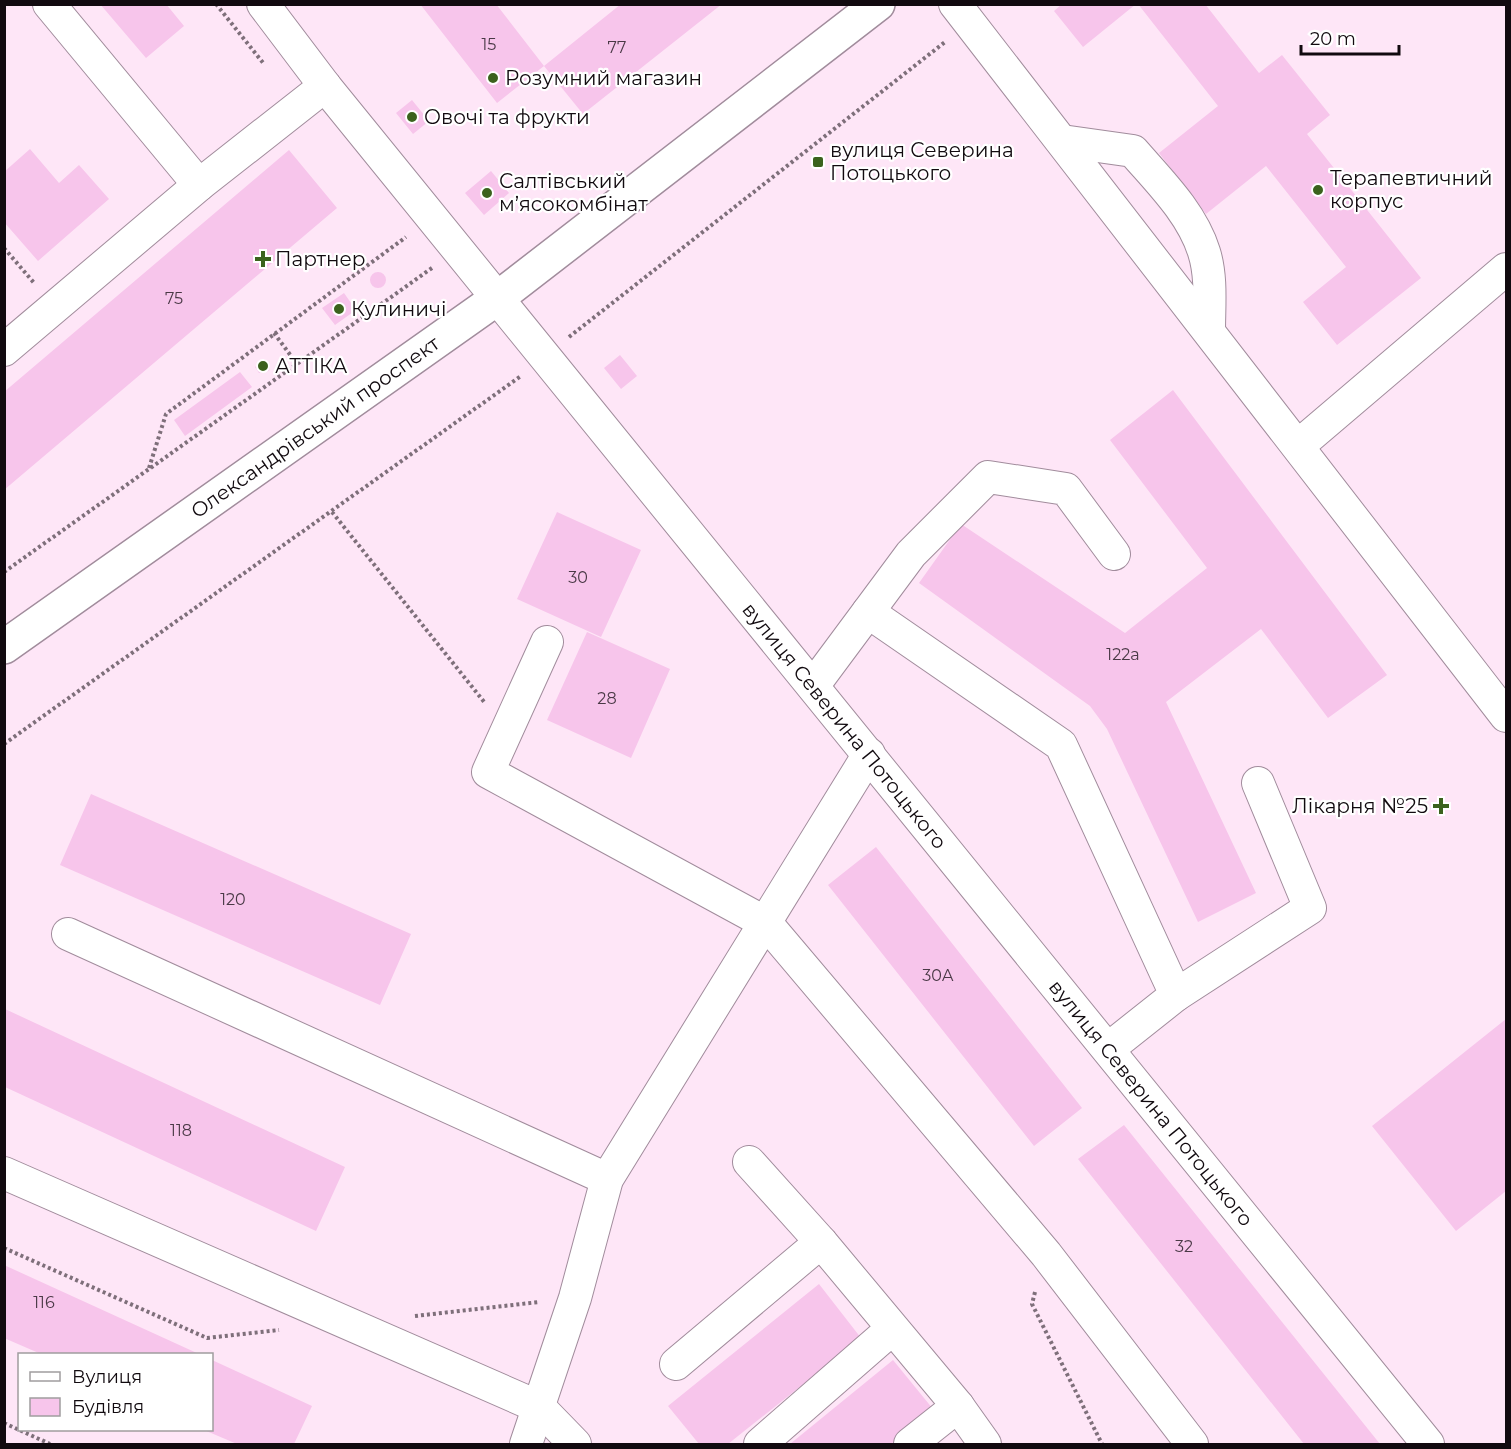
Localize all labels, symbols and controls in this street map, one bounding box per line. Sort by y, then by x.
scale bar [1301,18,1398,56]
text: 20 m [1310,28,1356,50]
house number: 15 [482,35,496,54]
house number: 77 [608,38,626,57]
place label: Розумний магазин [505,66,702,90]
marker: Розумний магазин [486,71,500,85]
place label: Овочі та фрукти [424,105,590,129]
marker: Овочі та фрукти [405,110,419,124]
place label: вулиця Северина Потоцького [830,138,1014,185]
marker: вулиця Северина Потоцького [811,155,825,169]
place label: Терапевтичний корпус [1330,166,1493,213]
place label: Салтівський мʼясокомбінат [499,169,648,216]
marker: Терапевтичний корпус [1311,183,1325,197]
marker: Салтівський мʼясокомбінат [480,186,494,200]
place label: Партнер [275,247,366,271]
marker: Партнер [256,252,270,266]
house number: 75 [165,289,183,308]
place label: Кулиничі [351,297,446,321]
marker: Кулиничі [332,302,346,316]
street label: Олександрівський проспект [186,331,444,523]
place label: АТТІКА [275,354,347,378]
marker: АТТІКА [256,359,270,373]
house number: 30 [568,568,588,587]
street label: вулиця Северина Потоцького [737,598,952,854]
house number: 122а [1106,645,1140,664]
house number: 28 [597,689,617,708]
place label: Лікарня №25 [1292,794,1428,818]
marker: Лікарня №25 [1432,797,1450,815]
house number: 120 [220,890,246,909]
house number: 30А [922,966,954,985]
street label: вулиця Северина Потоцького [1044,975,1258,1231]
house number: 118 [170,1121,192,1140]
house number: 32 [1175,1237,1193,1256]
house number: 116 [33,1293,55,1312]
legend [18,1353,213,1431]
text: Вулиця [72,1366,142,1388]
text: Будівля [72,1396,144,1418]

